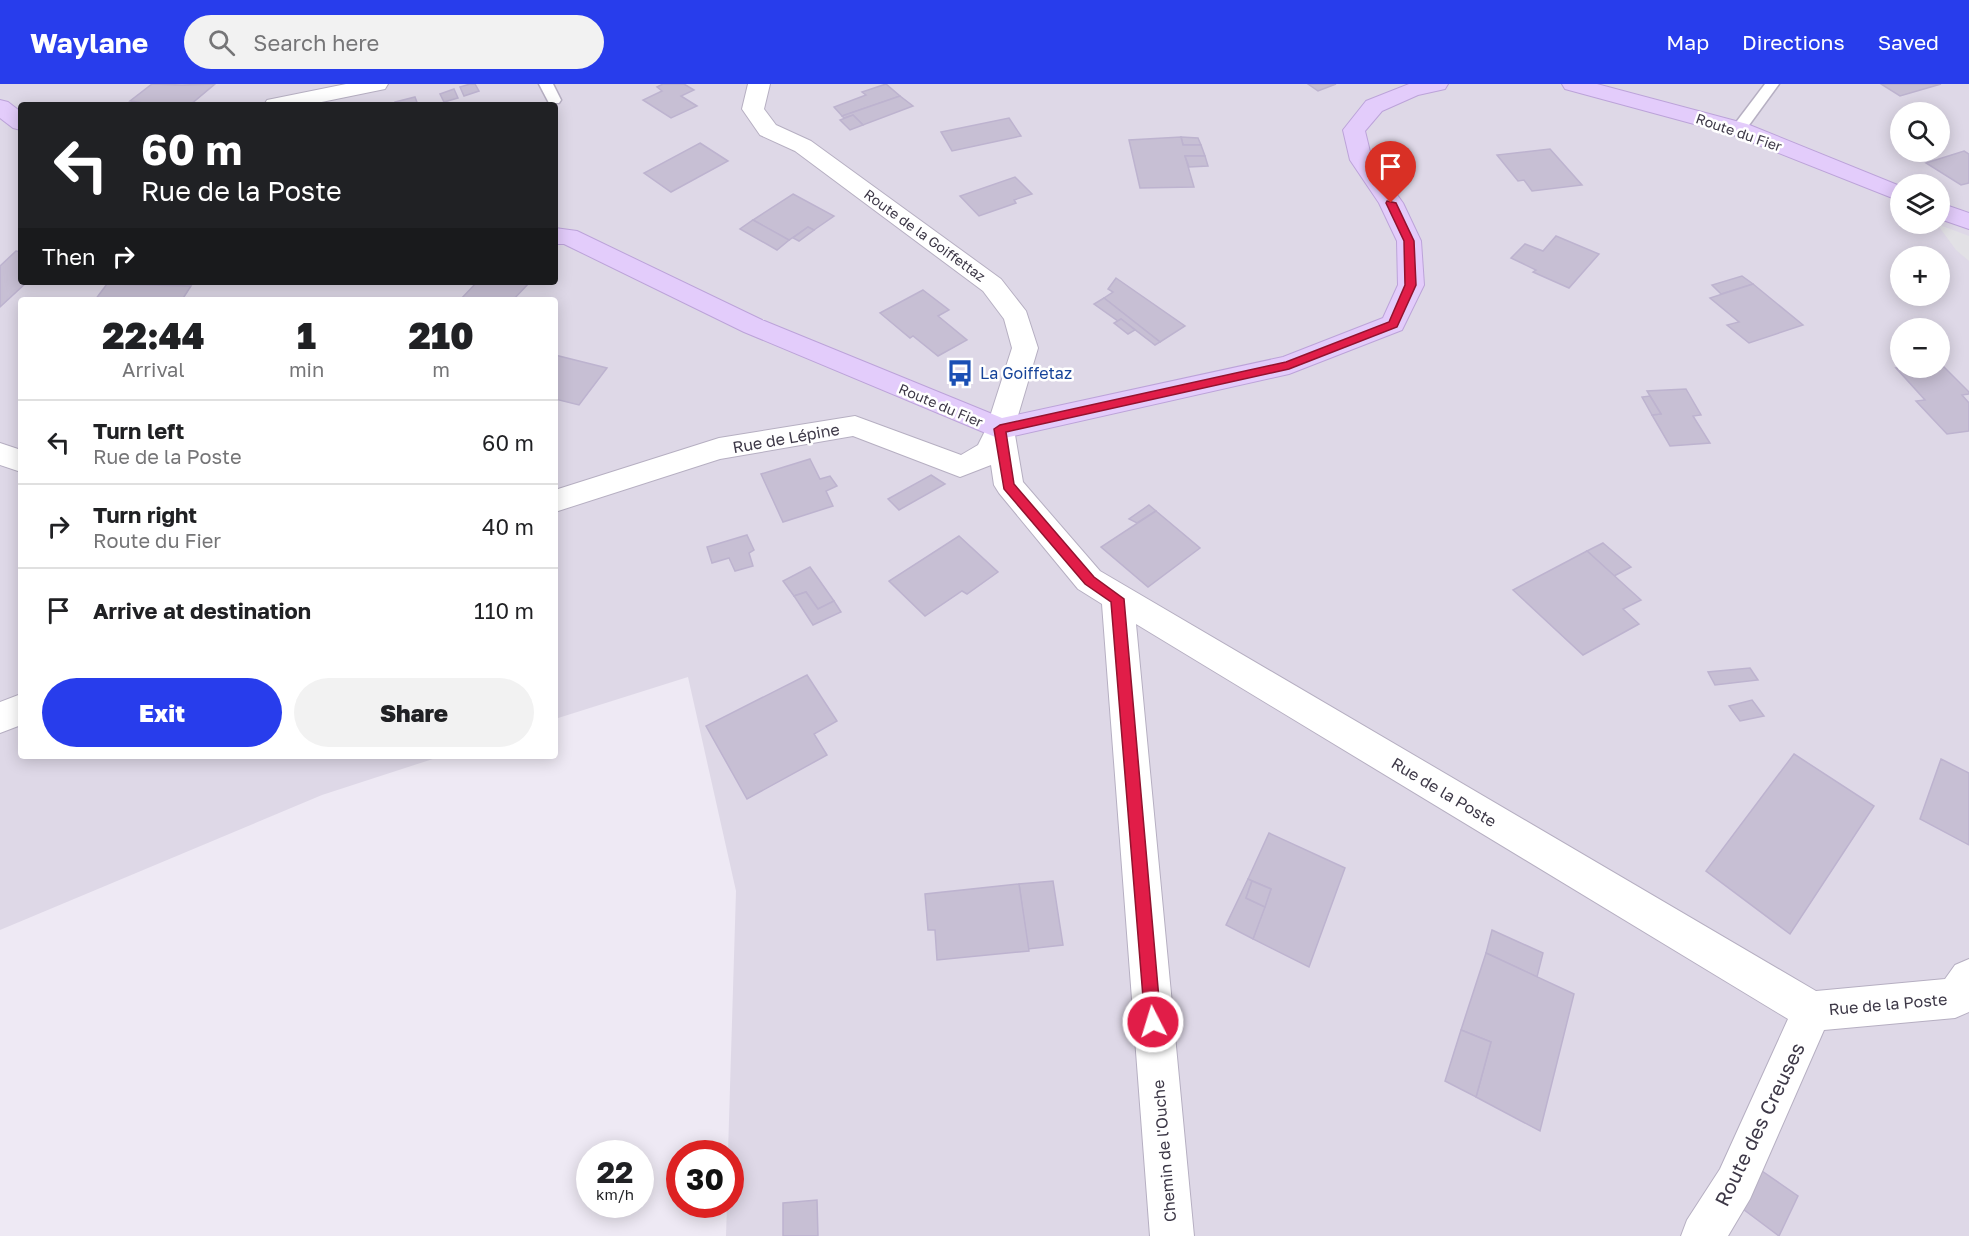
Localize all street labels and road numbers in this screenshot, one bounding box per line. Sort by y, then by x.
street label: Route du Fier [1694,109,1785,155]
street label: Route de la Goiffettaz [861,185,989,285]
street label: Route du Fier [896,380,986,431]
street label: Rue de Lépine [731,419,841,457]
street label: Rue de la Poste [1388,753,1500,831]
street label: Rue de la Poste [1828,989,1948,1019]
street label: Route des Creuses [1709,1038,1809,1210]
street label: Chemin de l'Ouche [1148,1079,1180,1223]

